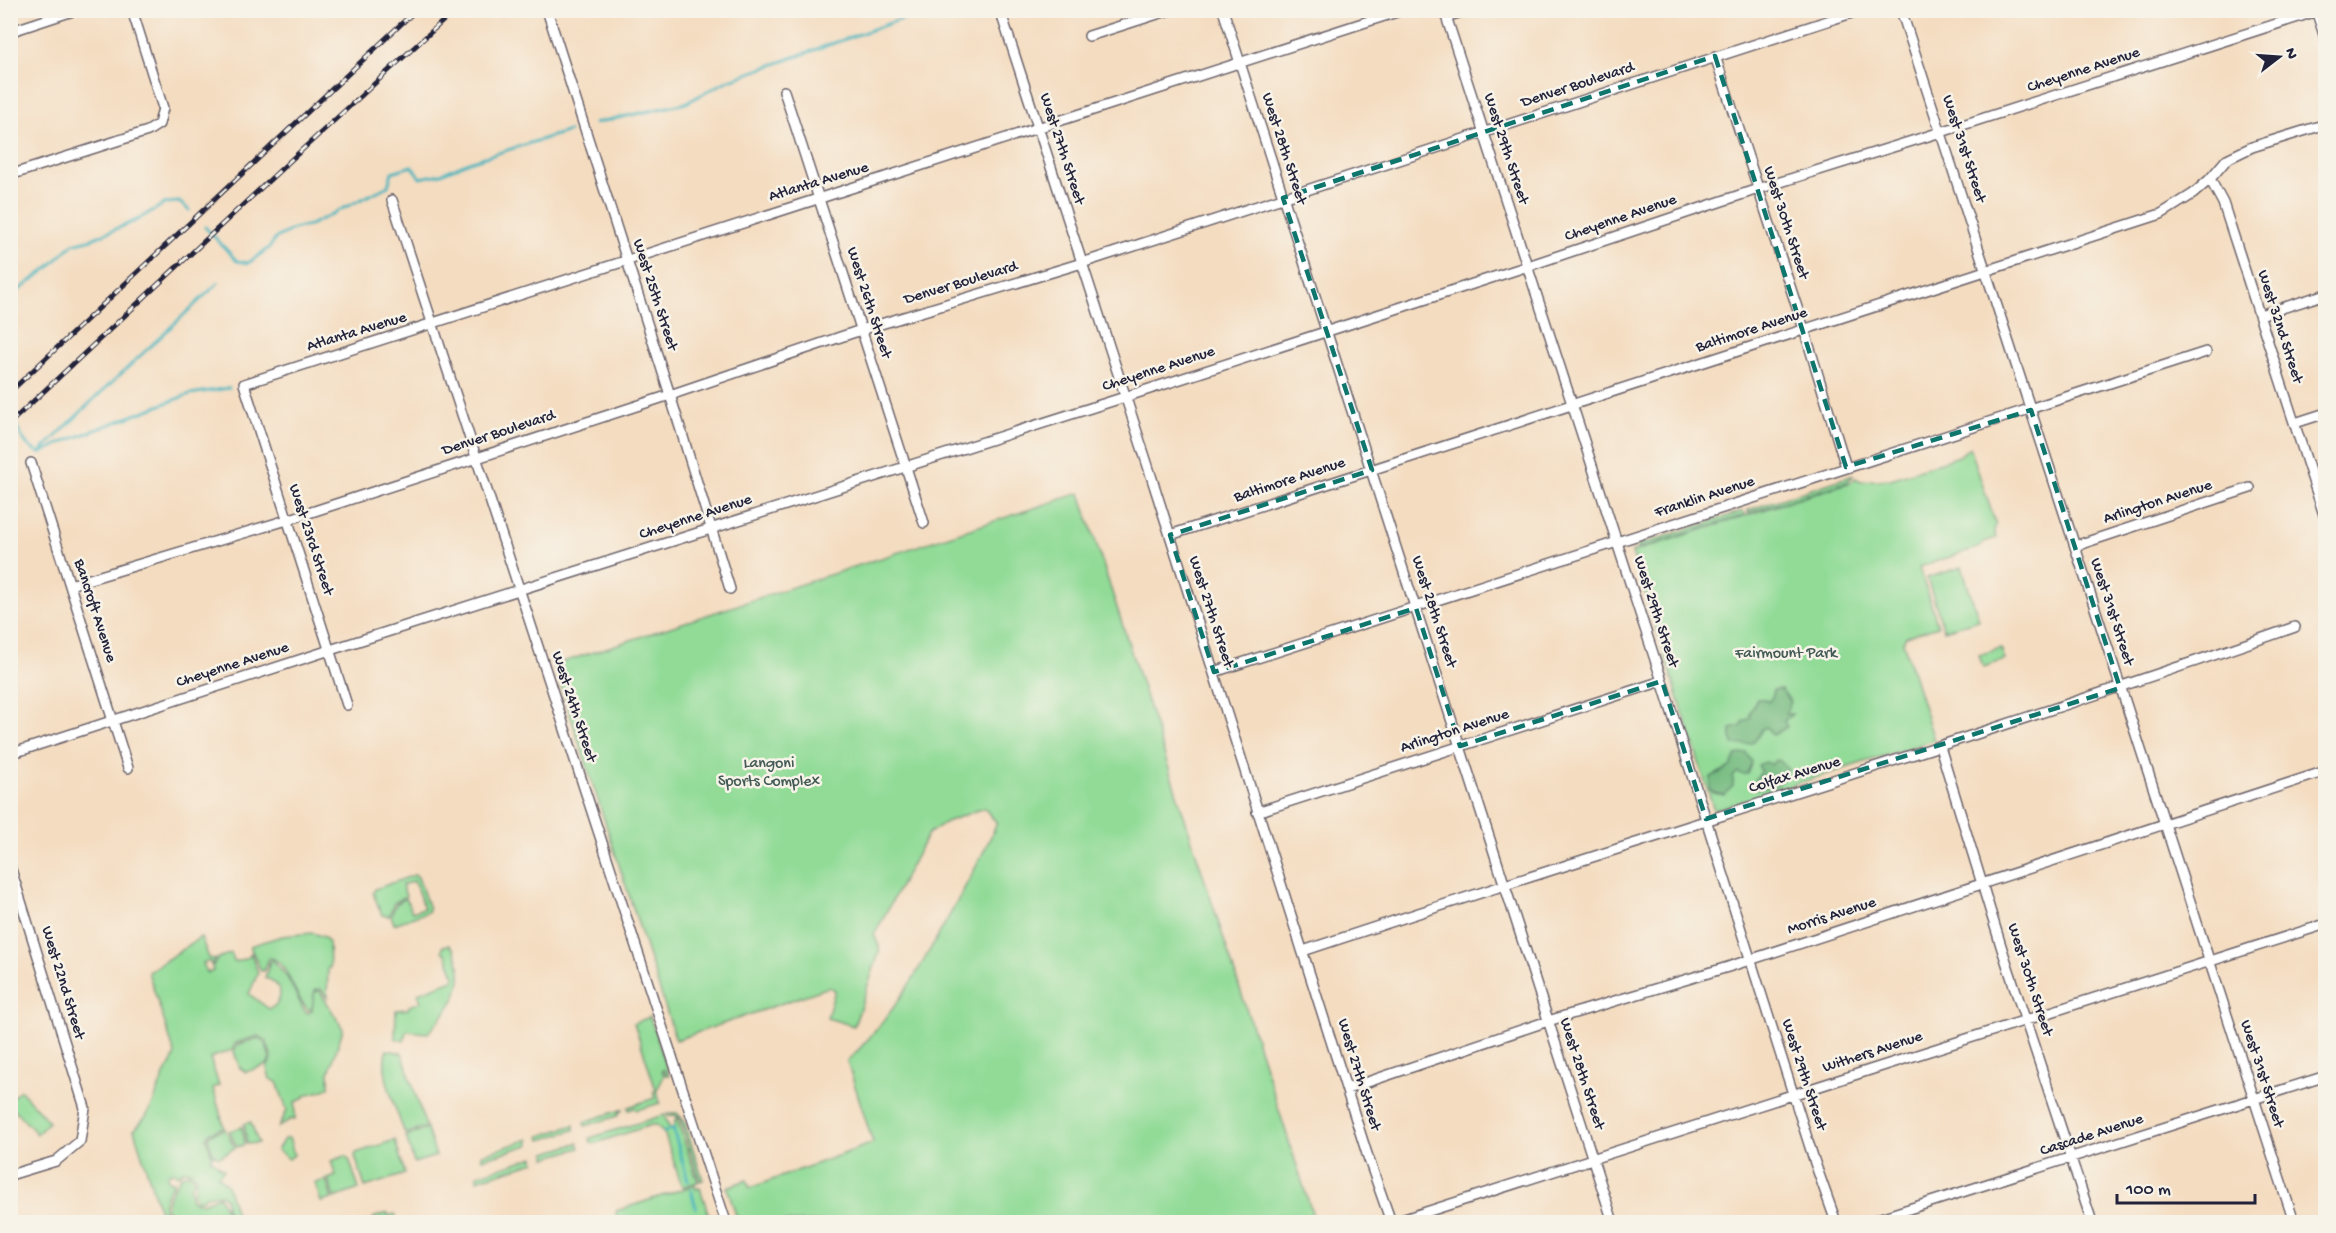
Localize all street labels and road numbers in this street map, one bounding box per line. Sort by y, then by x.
street label: Cheyenne Avenue [2025,44,2143,98]
street label: Denver Boulevard [1518,58,1638,114]
street label: West 27th Street [1034,91,1088,208]
street label: West 28th Street [1256,91,1310,209]
street label: West 29th Street [1478,91,1532,208]
street label: West 31st Street [1937,93,1990,206]
street label: Atlanta Avenue [767,159,872,207]
street label: West 30th Street [1758,164,1813,283]
street label: Cheyenne Avenue [1563,191,1680,247]
street label: West 25th Street [627,237,681,354]
street label: West 26th Street [841,245,895,362]
street label: Denver Boulevard [901,257,1022,311]
street label: West 32nd Street [2252,268,2307,387]
street label: Baltimore Avenue [1693,304,1811,358]
street label: Atlanta Avenue [305,309,410,357]
street label: Cheyenne Avenue [1100,343,1218,397]
street label: Denver Boulevard [439,406,559,462]
street label: Baltimore Avenue [1231,454,1349,508]
street label: Franklin Avenue [1652,473,1758,523]
street label: Arlington Avenue [2101,476,2215,530]
street label: West 23rd Street [283,482,337,599]
street label: Cheyenne Avenue [637,491,755,545]
street label: West 27th Street [1183,554,1237,671]
street label: West 28th Street [1406,554,1460,672]
street label: West 29th Street [1628,554,1682,671]
street label: Bancroft Avenue [68,556,120,666]
street label: West 31st Street [2085,556,2138,669]
street label: Cheyenne Avenue [174,639,292,693]
street label: West 24th Street [546,649,600,766]
street label: Arlington Avenue [1398,705,1512,759]
street label: Colfax Avenue [1747,753,1844,799]
street label: Morris Avenue [1785,894,1879,940]
street label: West 30th Street [2002,921,2057,1040]
street label: West 22nd Street [36,924,89,1043]
street label: West 28th Street [1554,1016,1608,1134]
street label: West 27th Street [1332,1017,1384,1135]
street label: West 29th Street [1776,1017,1830,1134]
street label: West 31st Street [2235,1018,2288,1131]
street label: Withers Avenue [1821,1028,1926,1078]
street label: Cascade Avenue [2038,1110,2147,1162]

